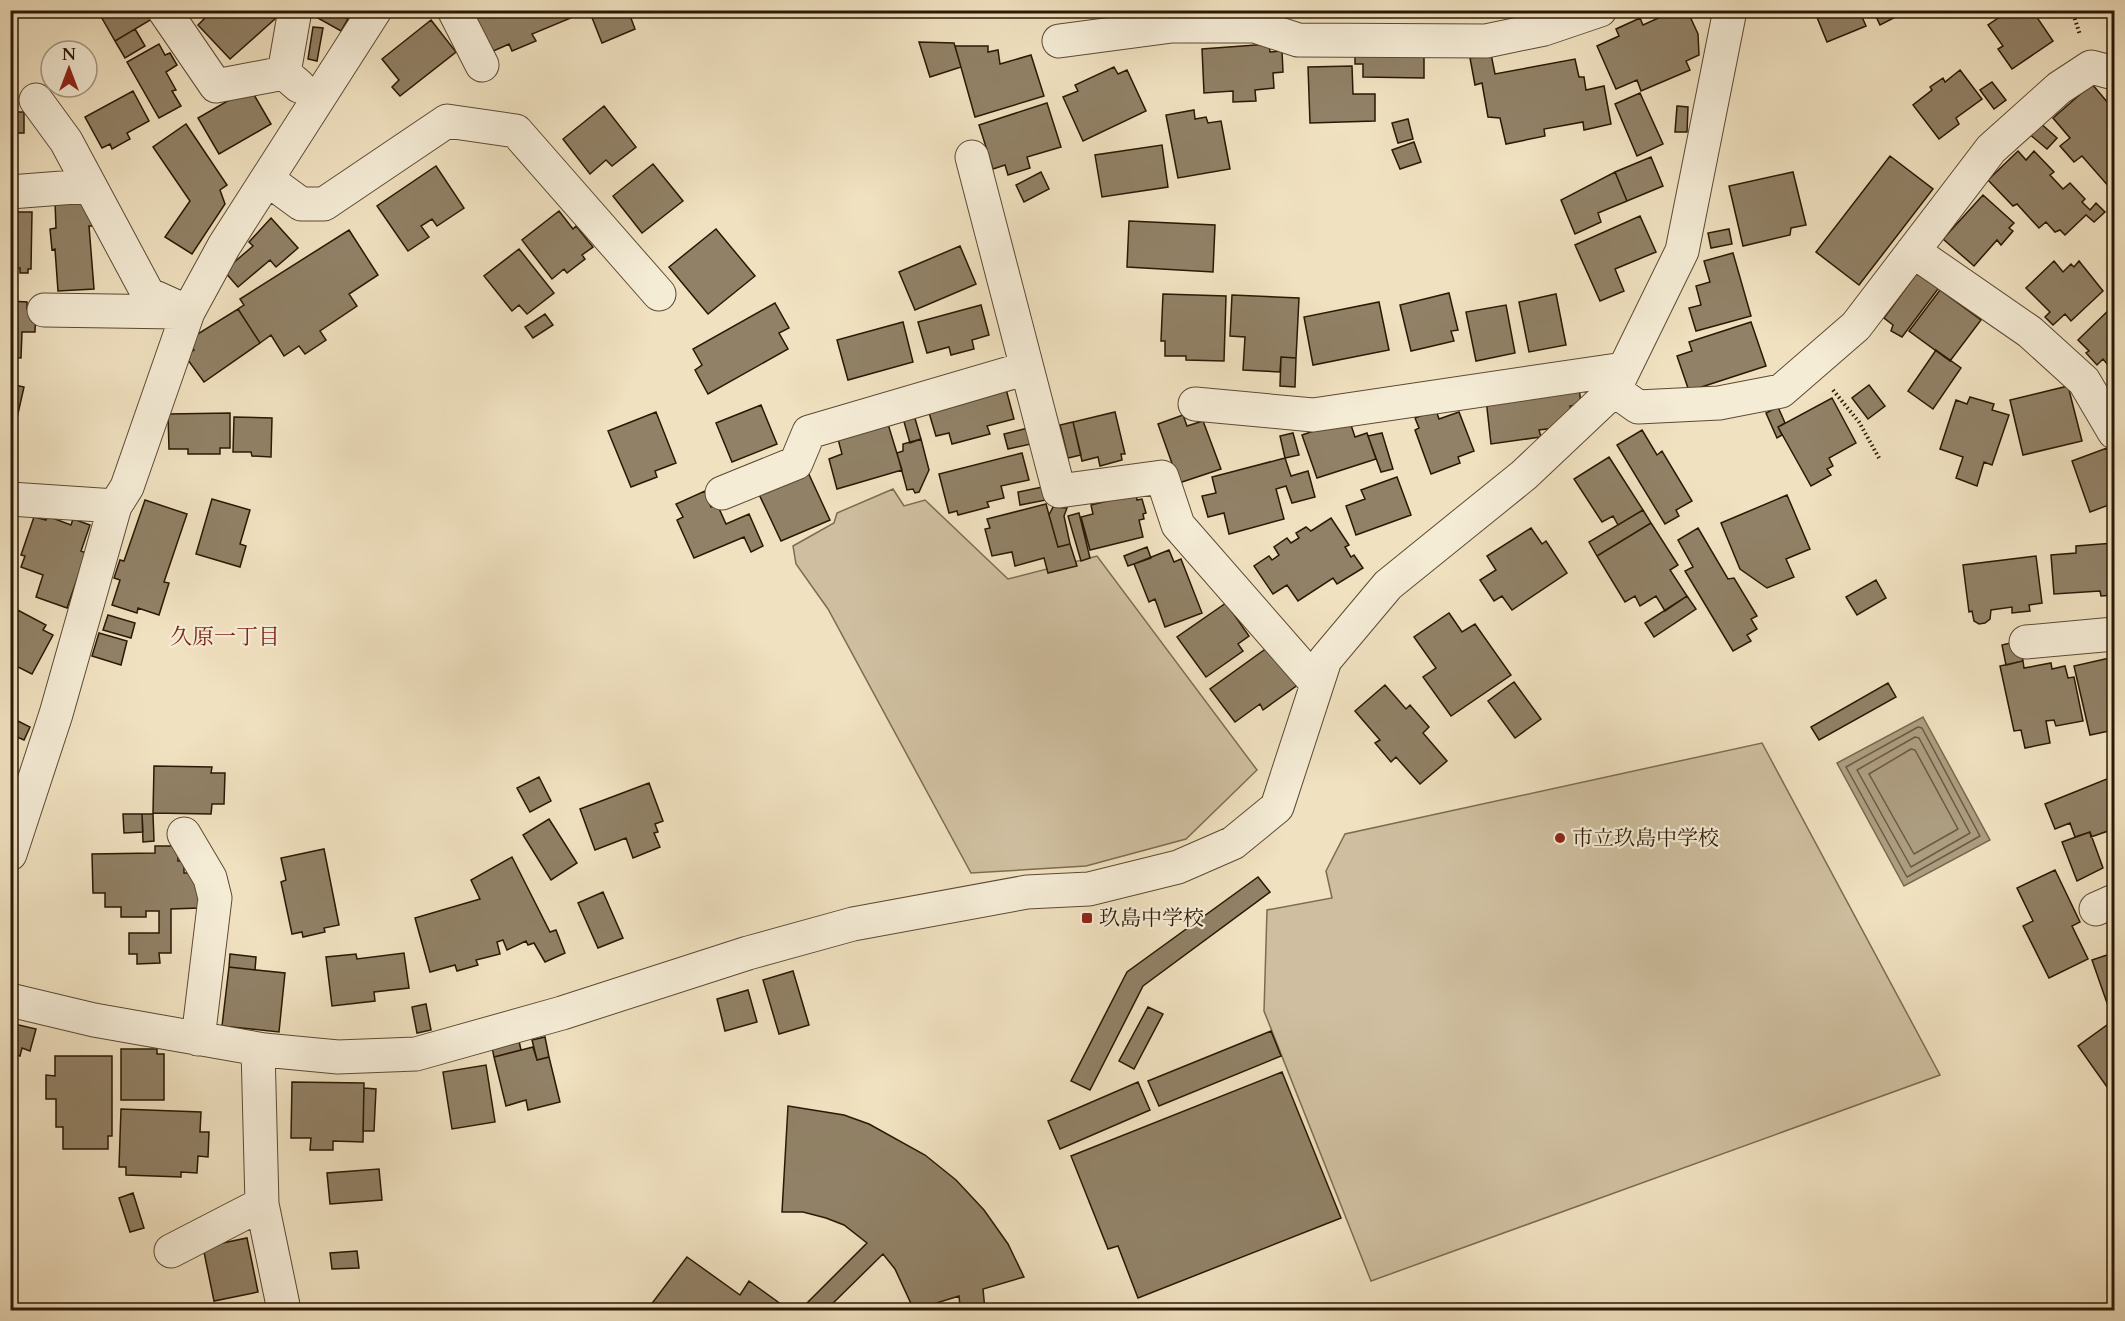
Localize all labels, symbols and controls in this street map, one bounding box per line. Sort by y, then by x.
north arrow [39,39,99,99]
text: N [62,44,76,66]
district label: 久原一丁目 [170,622,280,652]
place label: 市立玖島中学校 [1572,824,1719,853]
marker: 市立玖島中学校 [1553,831,1567,845]
place label: 玖島中学校 [1099,904,1204,933]
marker: 玖島中学校 [1080,911,1094,925]

